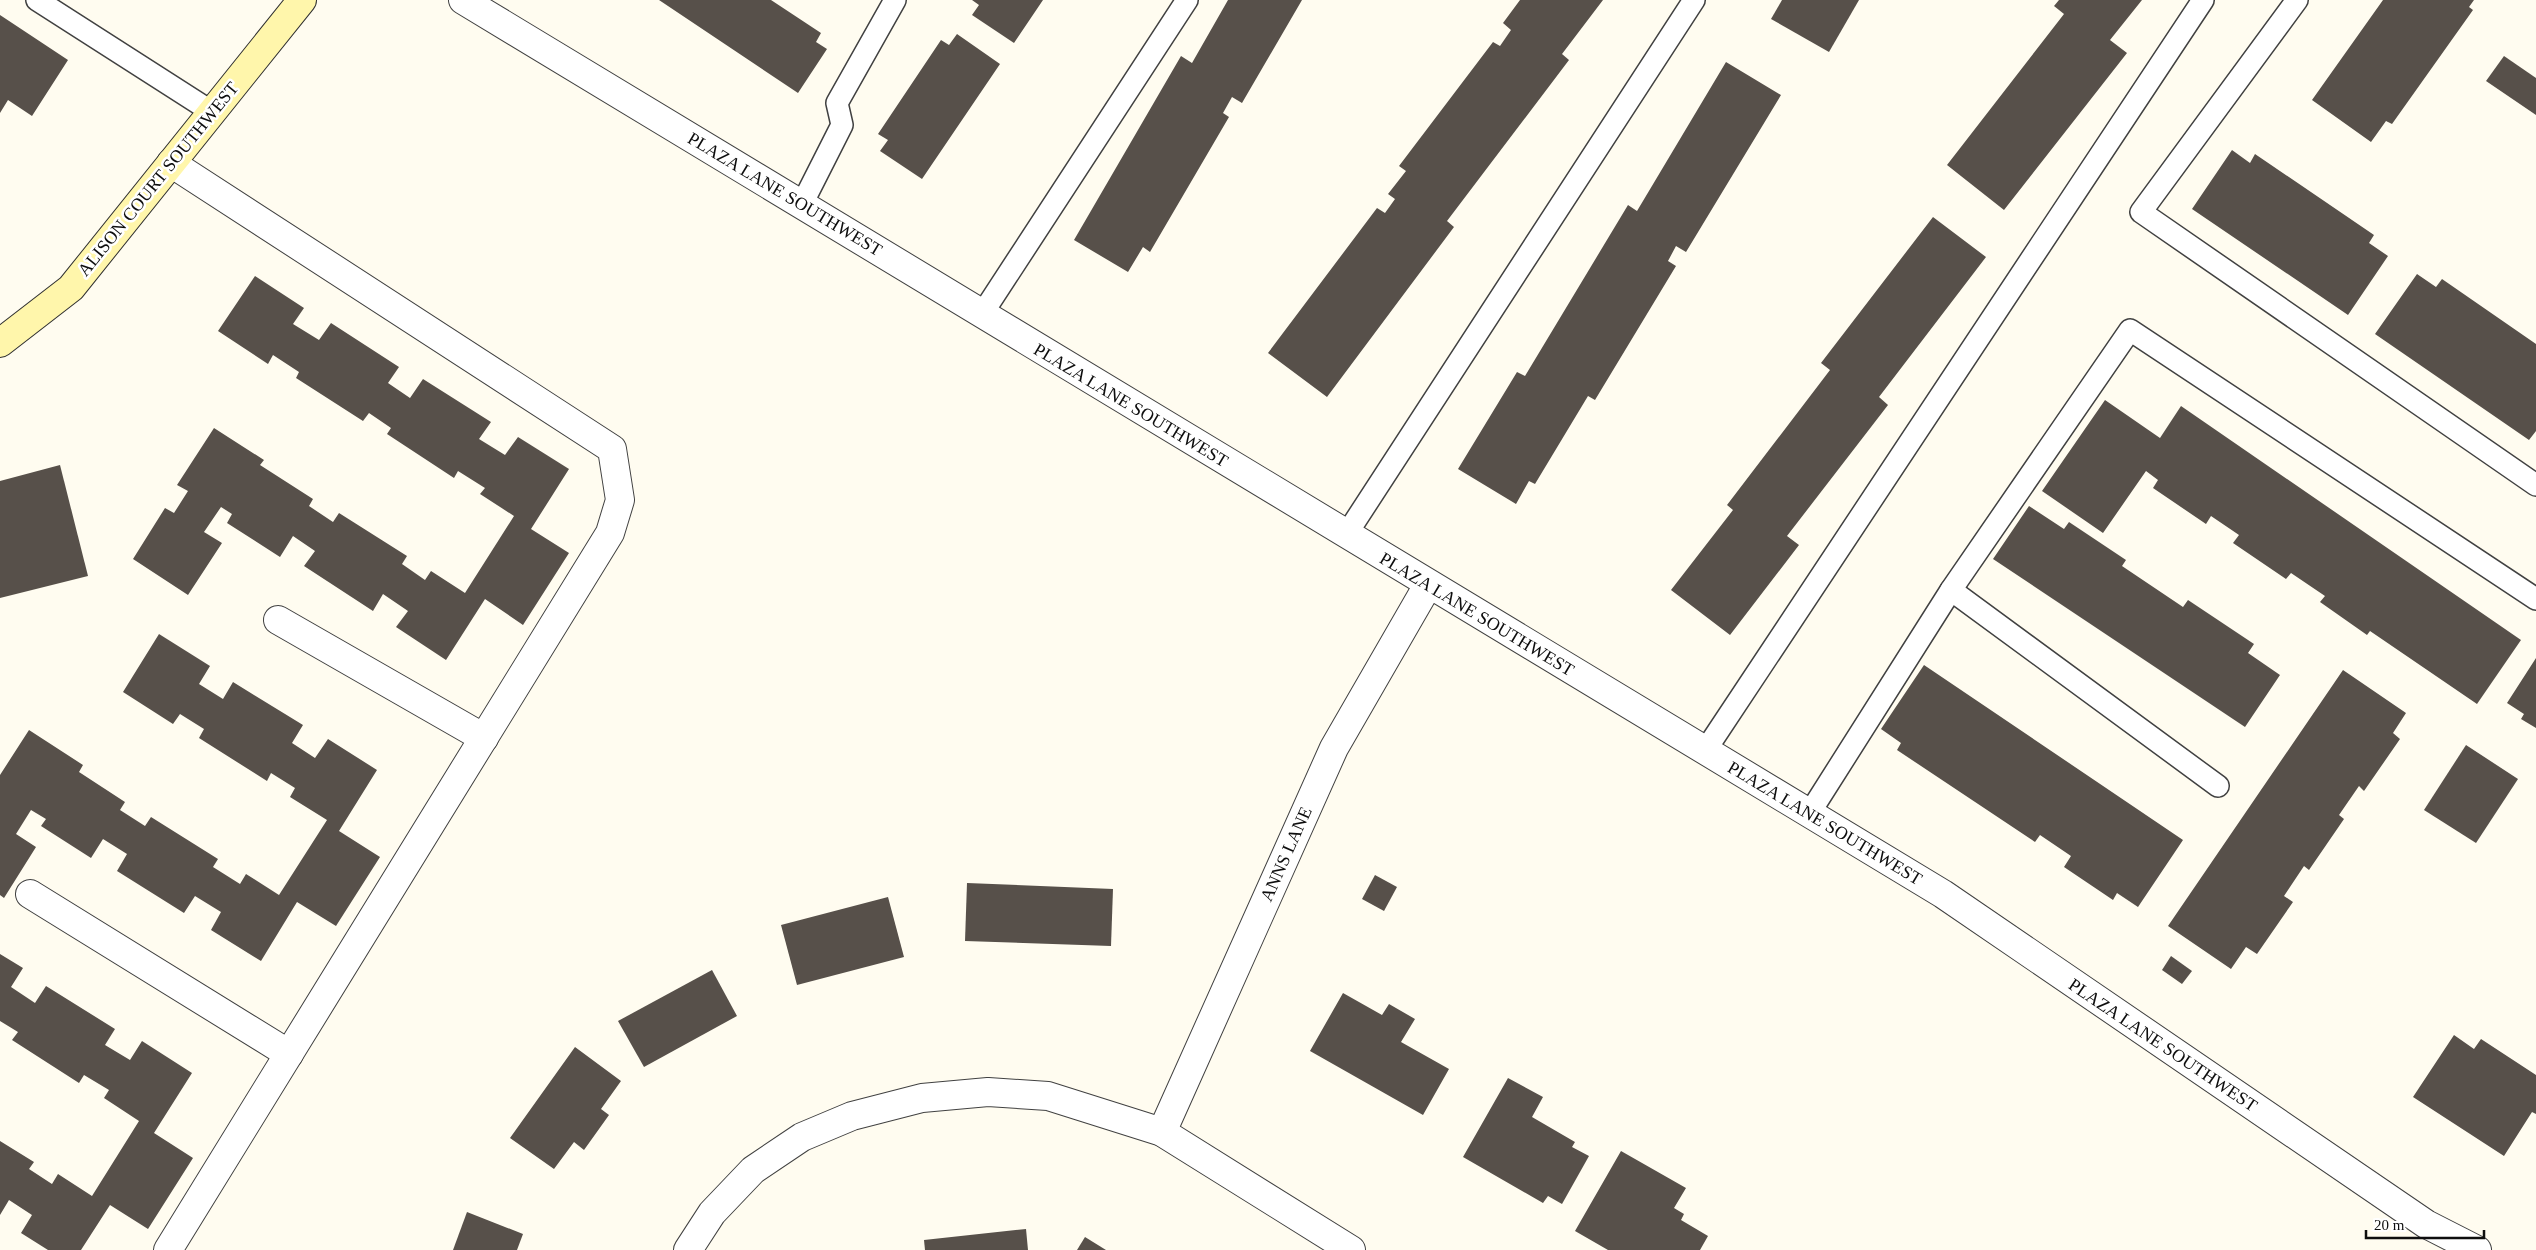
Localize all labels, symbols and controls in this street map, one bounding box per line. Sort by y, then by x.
street label: ALISON COURT SOUTHWEST [74,78,242,280]
street label: PLAZA LANE SOUTHWEST [684,128,886,260]
street label: PLAZA LANE SOUTHWEST [1030,339,1232,471]
street label: PLAZA LANE SOUTHWEST [1376,548,1578,680]
street label: PLAZA LANE SOUTHWEST [1724,757,1926,889]
street label: ANNS LANE [1256,804,1316,904]
street label: PLAZA LANE SOUTHWEST [2065,974,2261,1116]
scale bar [2366,1208,2484,1240]
text: 20 m [2374,1217,2405,1233]

